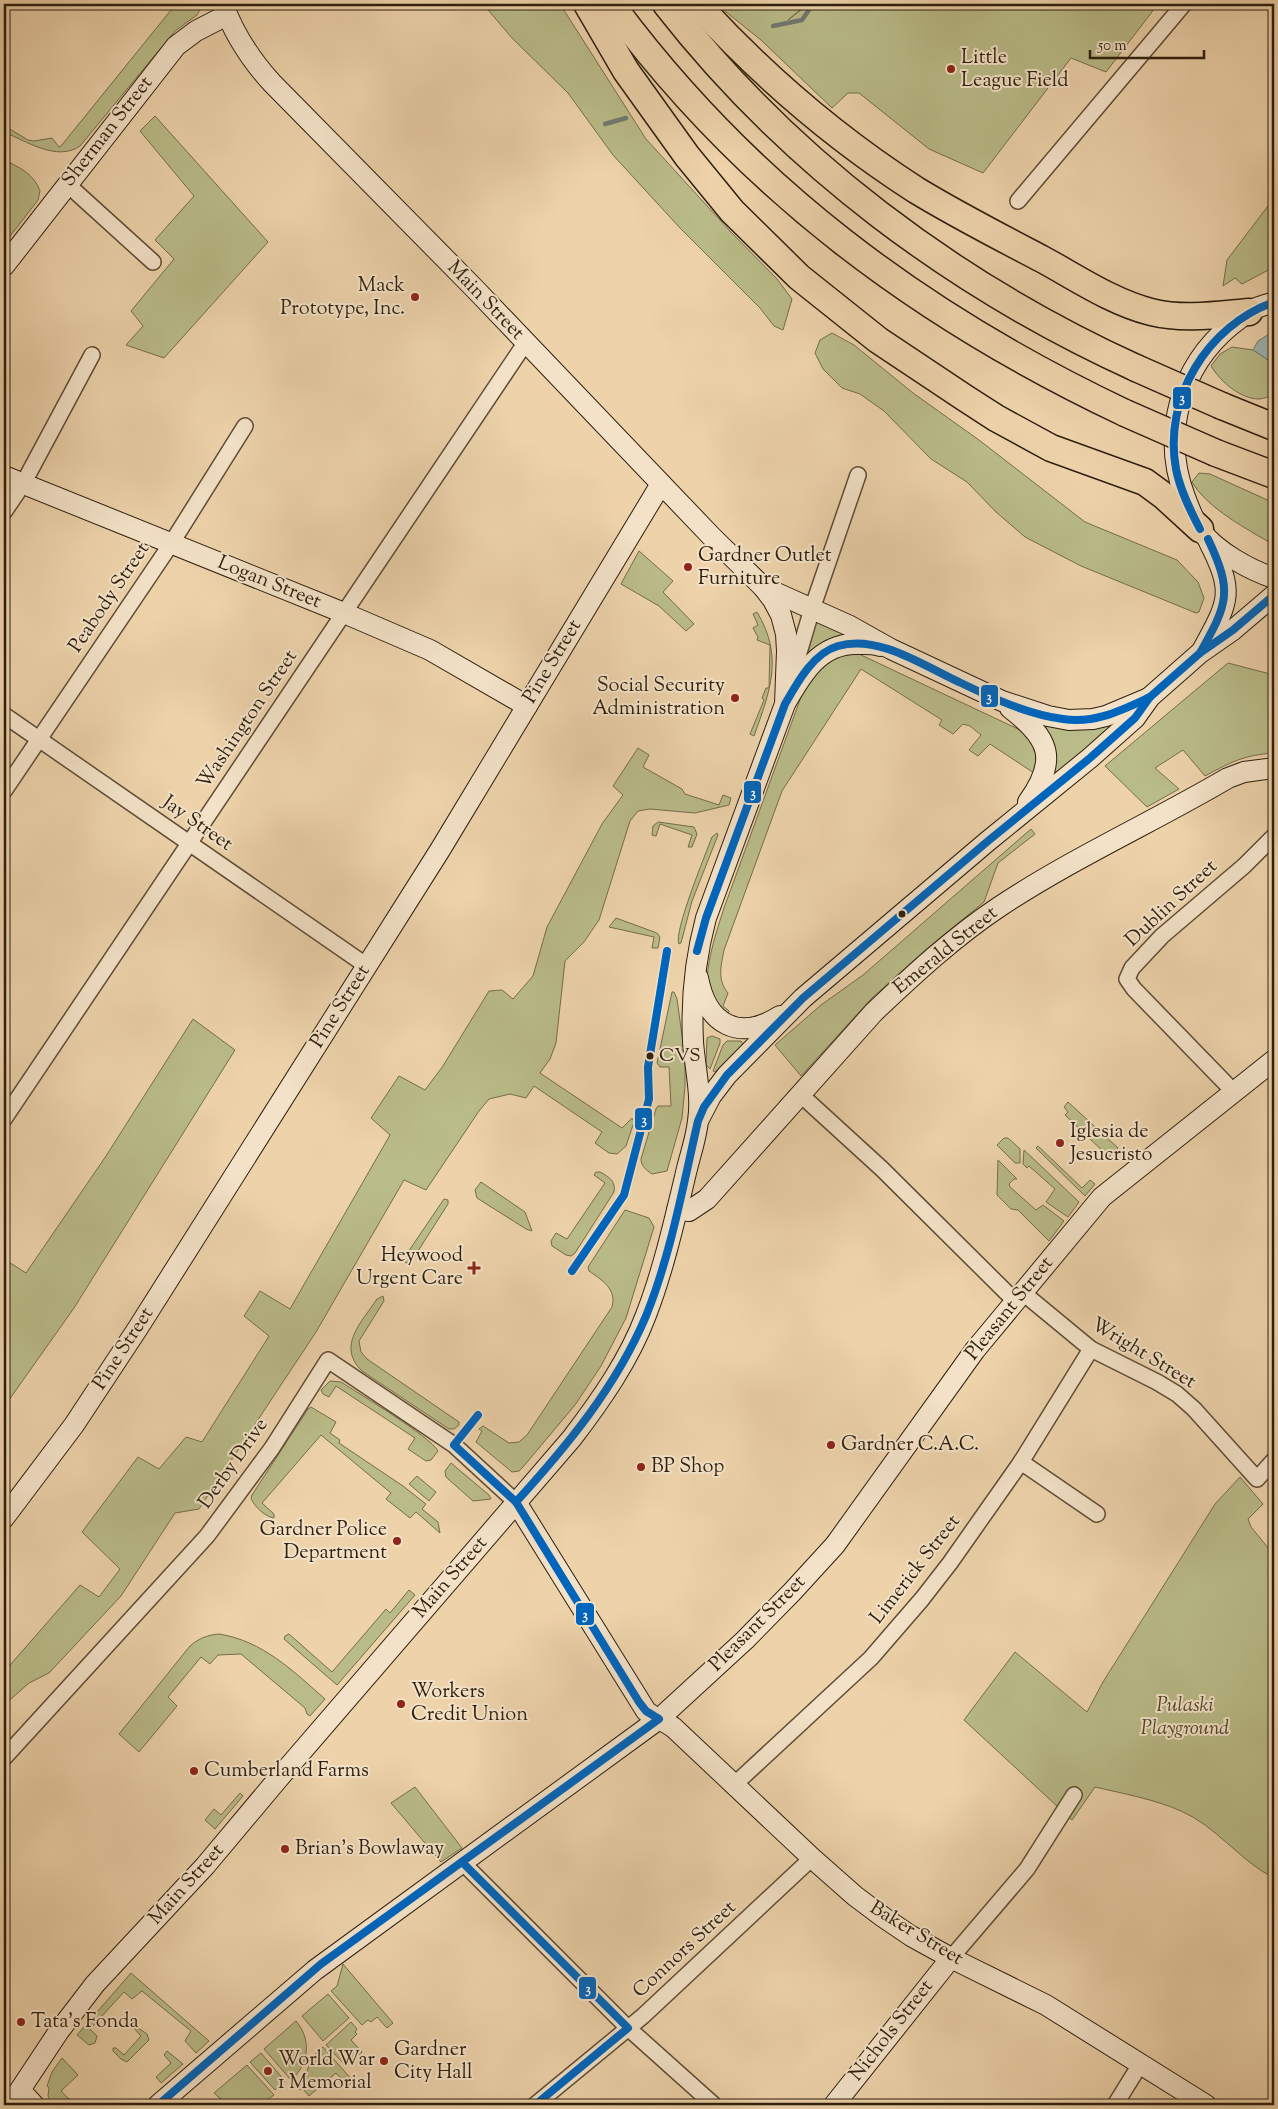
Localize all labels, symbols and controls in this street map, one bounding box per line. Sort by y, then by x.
scale bar [1090,28,1204,60]
text: 50 m [1097,36,1127,57]
place label: Little League Field [961,44,1068,96]
marker: Little League Field [945,63,957,75]
street label: Sherman Street [55,70,161,194]
street label: Main Street [439,255,531,348]
place label: Mack Prototype, Inc. [280,272,405,324]
marker: Mack Prototype, Inc. [409,291,421,303]
line badge: 3 [1172,386,1192,410]
text: 3 [1179,389,1185,409]
street label: Peabody Street [62,537,158,659]
place label: Gardner Outlet Furniture [698,542,832,594]
street label: Logan Street [213,549,325,617]
marker: Gardner Outlet Furniture [682,561,694,573]
street label: Pine Street [516,614,590,710]
street label: Washington Street [191,644,306,795]
place label: Social Security Administration [592,672,725,724]
line badge: 3 [980,684,999,708]
text: 3 [986,688,992,708]
marker: Social Security Administration [729,692,741,704]
line badge: 3 [743,780,762,804]
text: 3 [750,784,756,804]
street label: Jay Street [155,788,238,859]
street label: Dublin Street [1119,853,1225,954]
street label: Emerald Street [888,900,1005,1002]
unlabelled marker [897,909,907,919]
street label: Pine Street [304,960,378,1054]
place label: CVS [659,1043,701,1070]
marker: CVS [645,1051,655,1061]
line badge: 3 [634,1107,653,1131]
text: 3 [641,1111,647,1131]
place label: Iglesia de Jesucristo [1069,1118,1152,1170]
marker: Iglesia de Jesucristo [1054,1137,1066,1149]
place label: Heywood Urgent Care [356,1242,463,1294]
street label: Pleasant Street [959,1251,1061,1367]
marker: Heywood Urgent Care [467,1261,481,1275]
street label: Pine Street [86,1302,162,1396]
street label: Wright Street [1085,1311,1201,1397]
street label: Derby Drive [192,1413,276,1515]
place label: Gardner C.A.C. [841,1431,979,1460]
marker: Gardner C.A.C. [825,1439,837,1451]
place label: BP Shop [651,1453,724,1482]
marker: BP Shop [635,1461,647,1473]
street label: Limerick Street [864,1509,968,1631]
place label: Gardner Police Department [259,1516,387,1568]
street label: Main Street [407,1530,495,1626]
marker: Gardner Police Department [391,1535,403,1547]
street label: Pleasant Street [703,1569,813,1679]
line badge: 3 [575,1602,595,1626]
text: 3 [582,1606,588,1626]
place label: Workers Credit Union [411,1678,528,1730]
park label: Pulaski Playground [1141,1692,1229,1744]
marker: Workers Credit Union [395,1698,407,1710]
place label: Cumberland Farms [204,1757,369,1786]
marker: Cumberland Farms [188,1765,200,1777]
place label: Brian's Bowlaway [295,1835,444,1864]
street label: Main Street [142,1838,232,1932]
marker: Brian's Bowlaway [279,1843,291,1855]
street label: Connors Street [627,1894,743,2006]
street label: Baker Street [864,1895,969,1974]
street label: Nichols Street [843,1974,941,2088]
line badge: 3 [578,1976,597,2000]
text: 3 [585,1980,591,2000]
place label: Tata's Fonda [31,2008,139,2037]
marker: Tata's Fonda [15,2016,27,2028]
place label: Gardner City Hall [394,2036,473,2088]
place label: World War 1 Memorial [278,2046,376,2098]
marker: Gardner City Hall [378,2055,390,2067]
marker: World War 1 Memorial [262,2065,274,2077]

